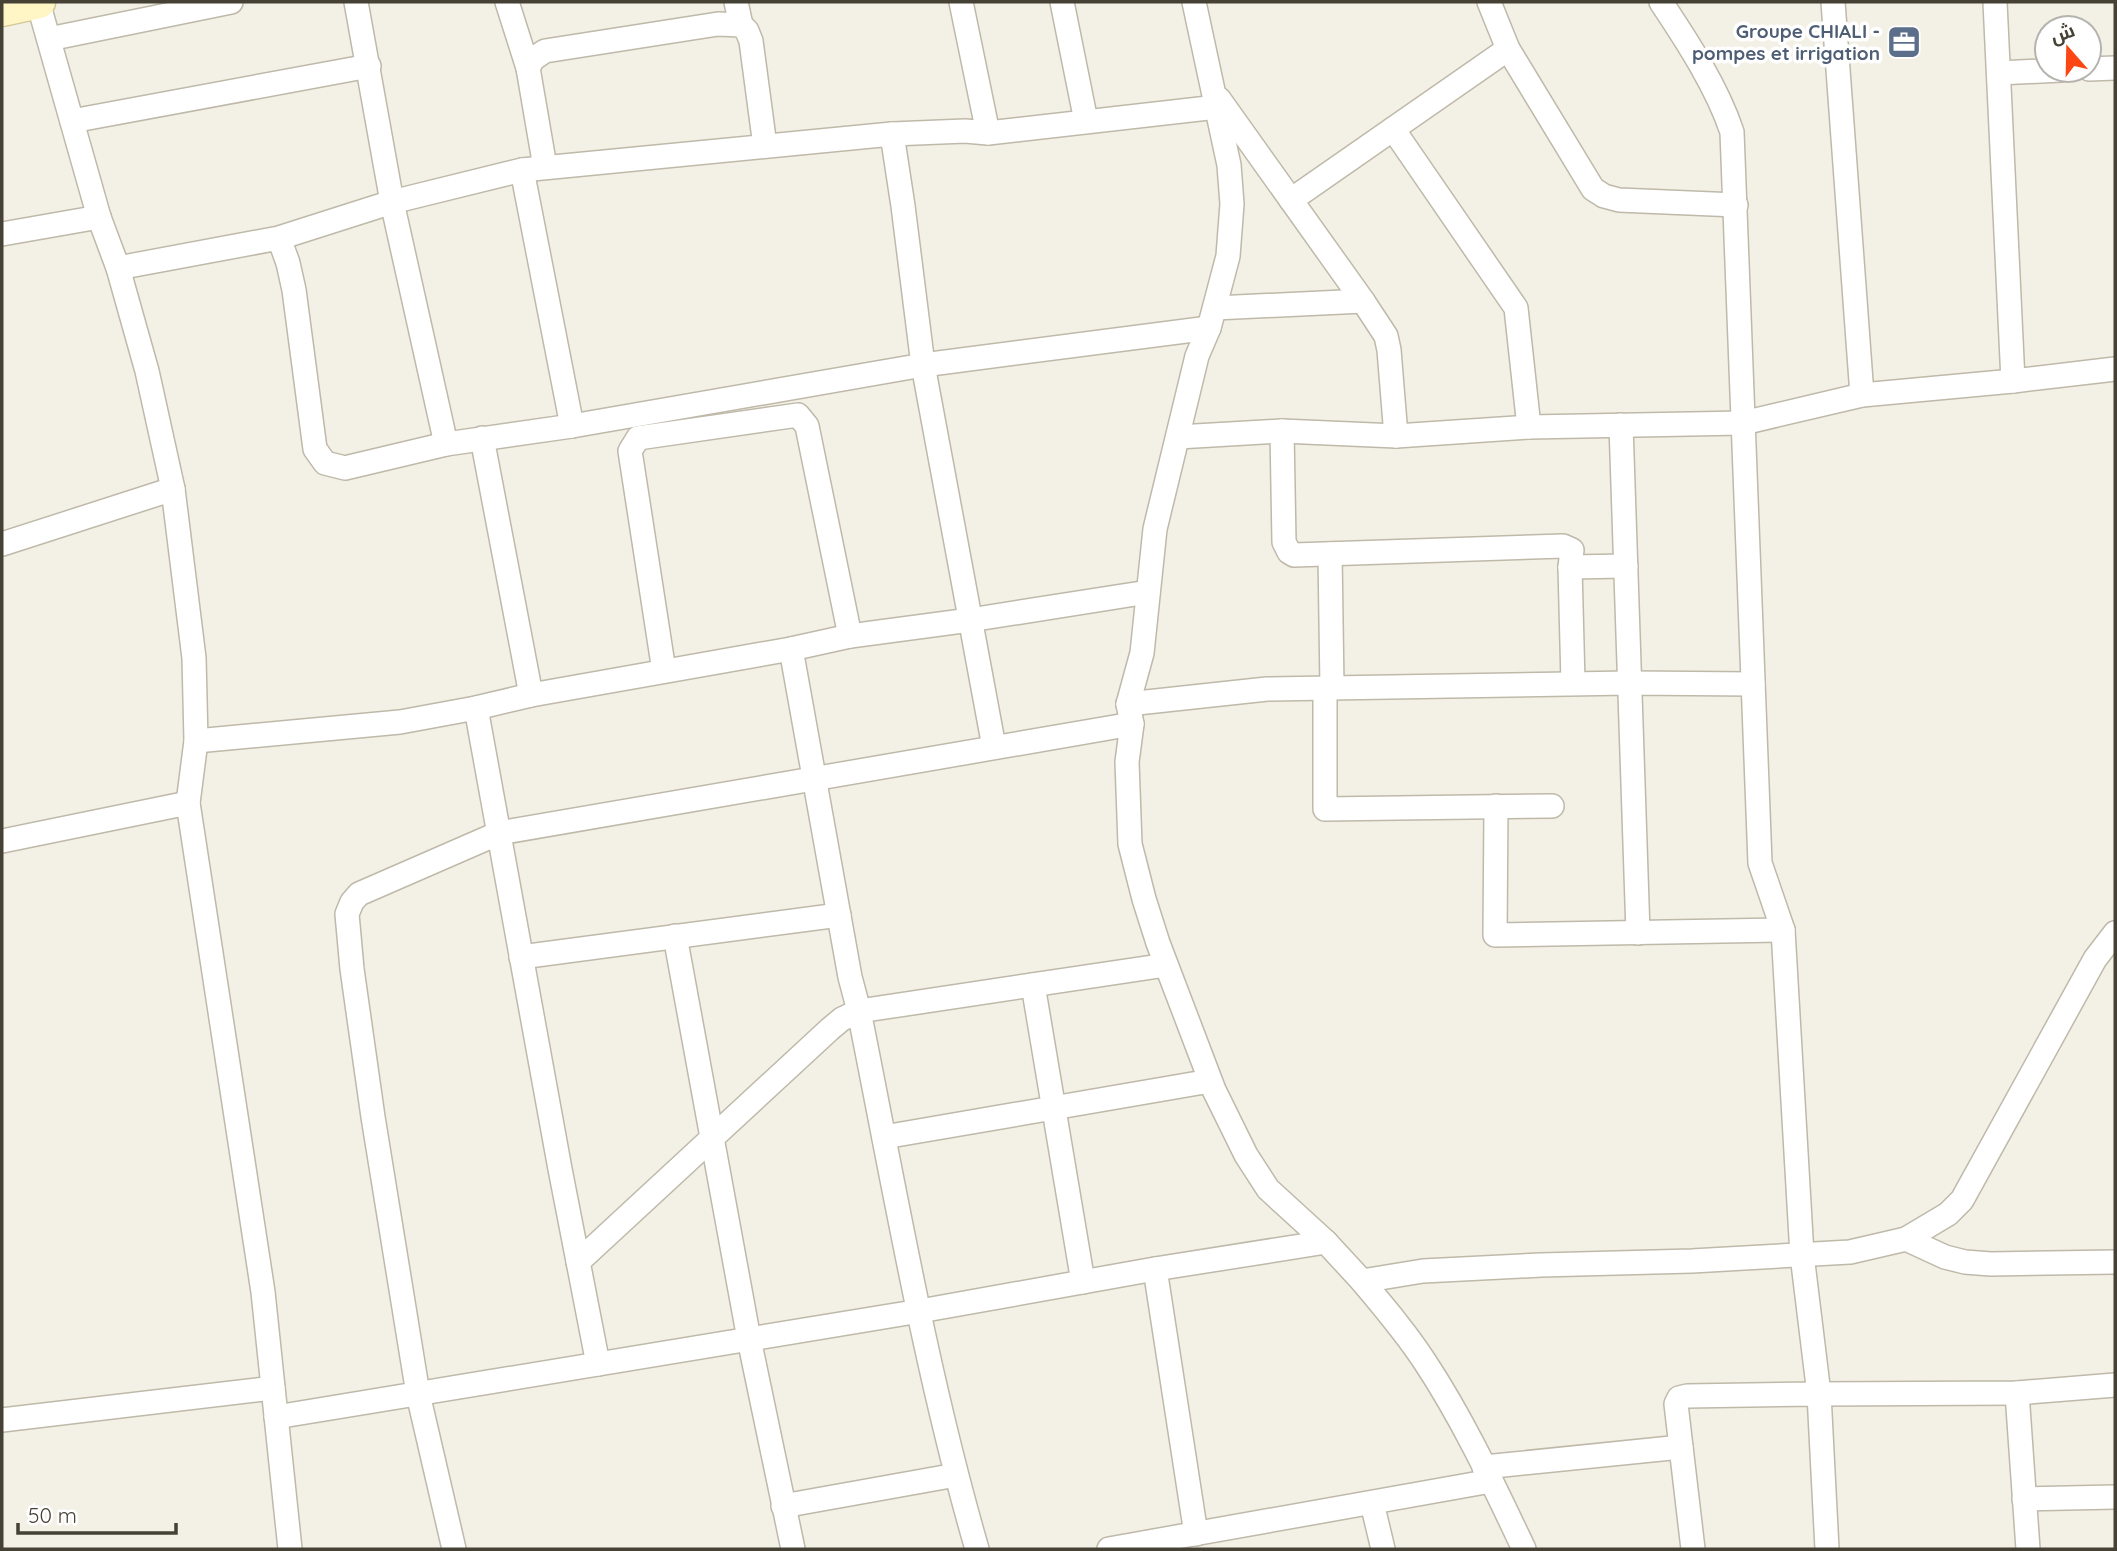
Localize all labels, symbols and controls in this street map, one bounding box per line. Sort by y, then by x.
north arrow [2033,14,2103,84]
text: ش [2047,18,2078,48]
place label: Groupe CHIALI - pompes et irrigation [1692,19,1880,65]
office icon: Groupe CHIALI - pompes et irrigation [1885,23,1923,61]
scale bar [18,1492,175,1536]
text: 50 m [28,1502,77,1528]

